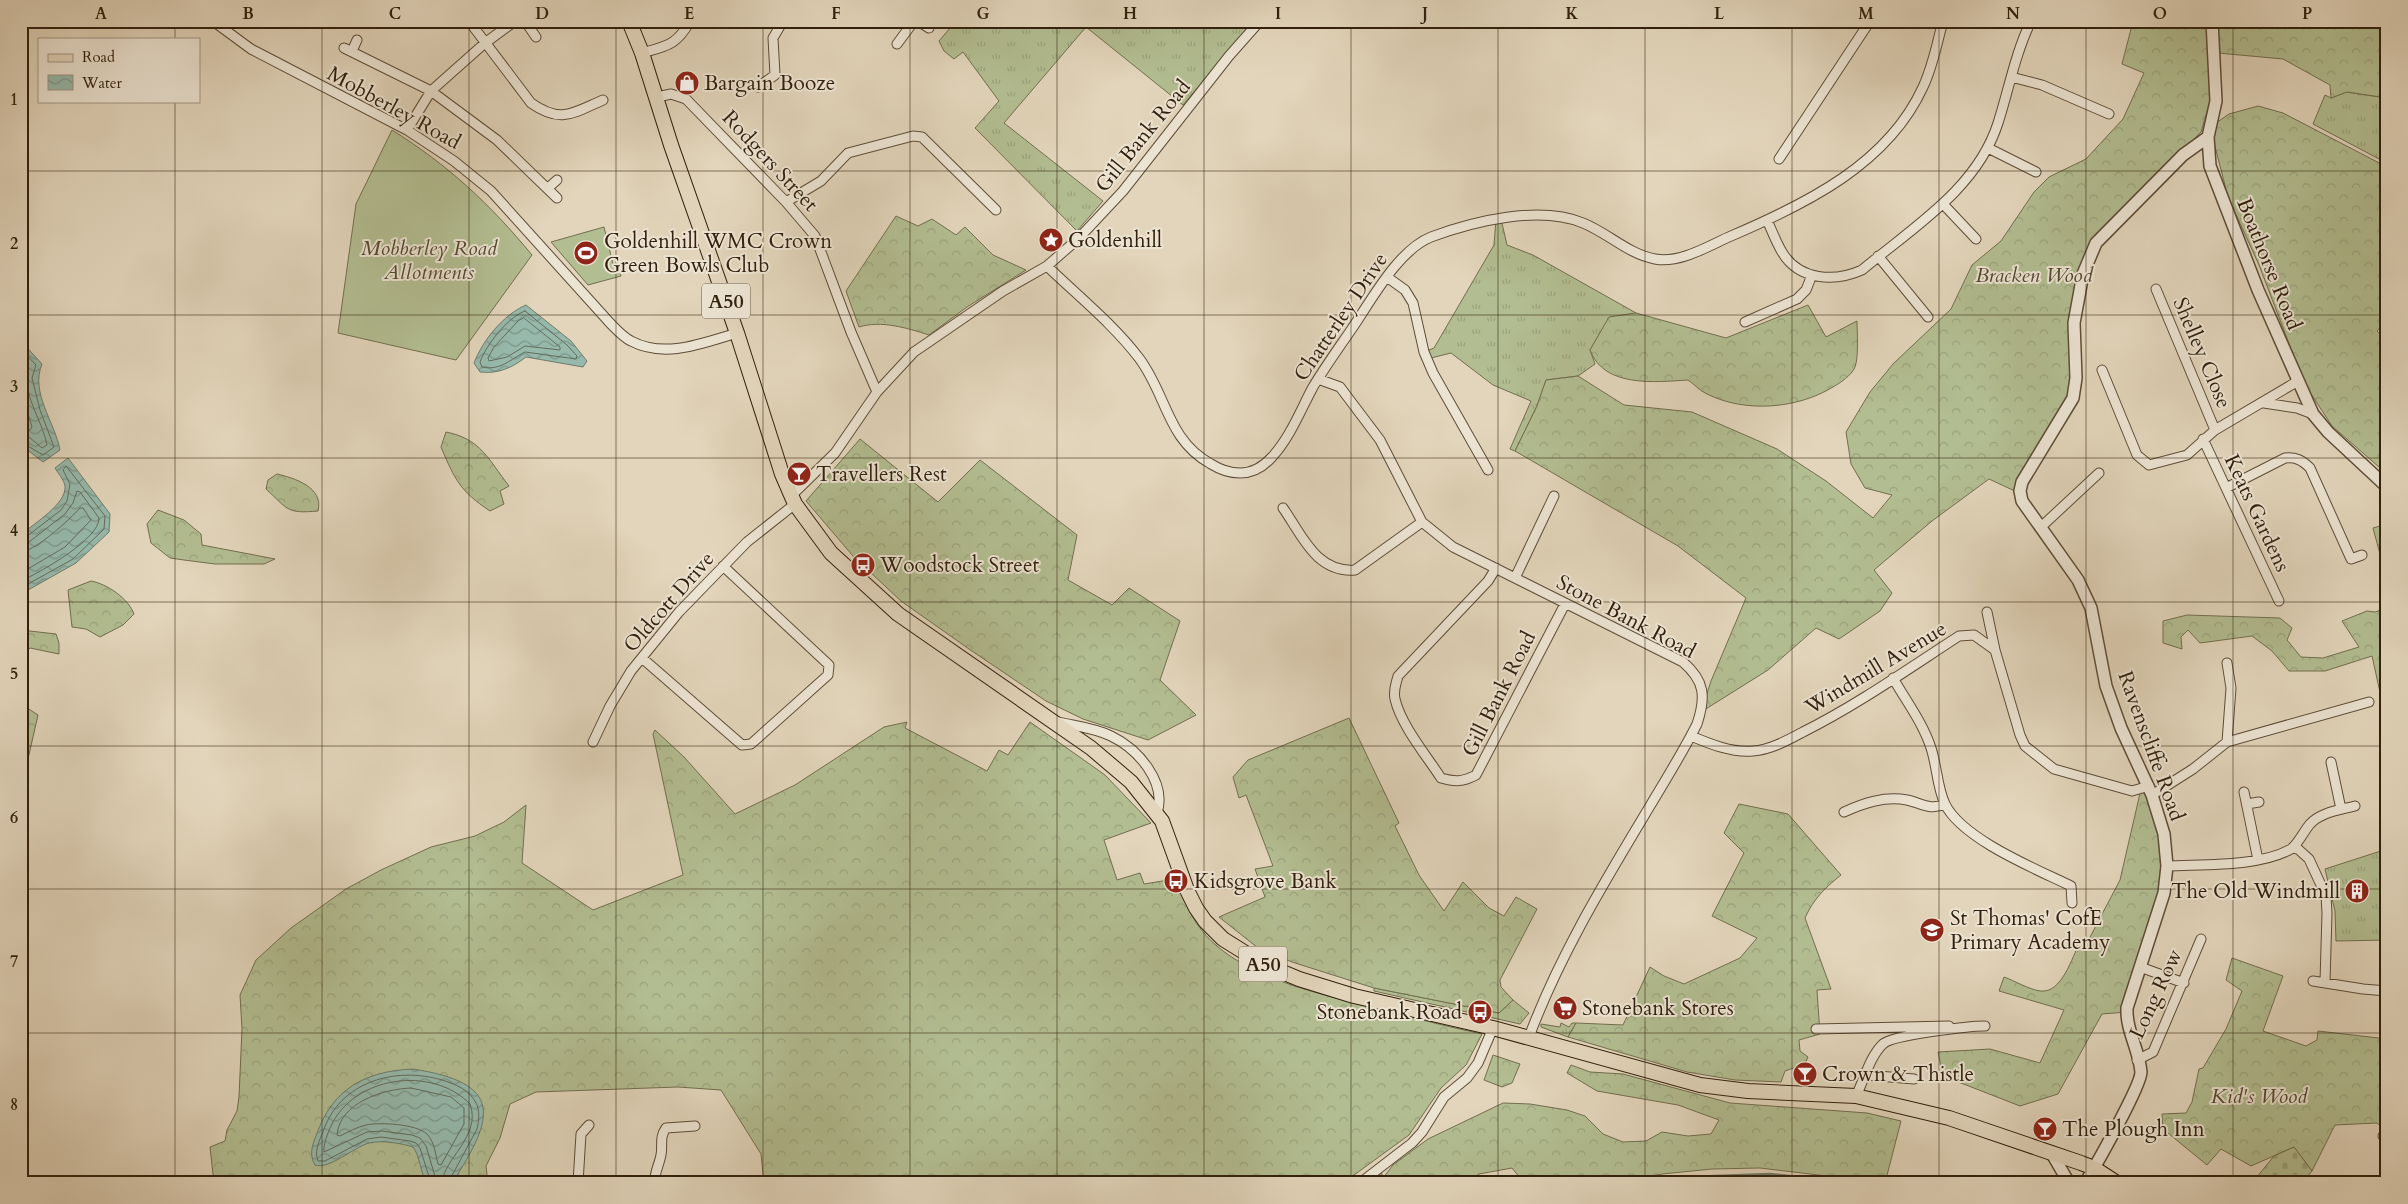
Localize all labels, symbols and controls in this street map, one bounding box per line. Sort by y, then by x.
text: A [95,3,107,25]
text: B [242,3,254,25]
text: C [389,3,401,25]
text: D [535,3,549,25]
text: E [684,3,694,25]
text: F [831,3,841,25]
text: G [976,3,990,25]
text: H [1123,3,1137,25]
text: I [1275,3,1281,25]
text: J [1420,3,1428,25]
text: K [1566,3,1579,25]
text: L [1714,3,1725,25]
text: M [1858,3,1874,25]
text: N [2006,3,2020,25]
text: O [2153,3,2167,25]
text: P [2302,3,2312,25]
legend [38,38,200,102]
text: Road [82,47,115,67]
street label: Mobberley Road [322,59,466,157]
place label: Bargain Booze [704,69,835,98]
shop icon: Bargain Booze [674,70,700,96]
text: Water [81,73,123,93]
street label: Gill Bank Road [1089,74,1197,198]
text: 1 [10,89,18,111]
street label: Rodgers Street [715,104,825,218]
street label: Boathorse Road [2229,194,2309,334]
place label: Goldenhill [1068,226,1162,255]
place label: Goldenhill WMC Crown Green Bowls Club [604,227,832,280]
place icon: Goldenhill [1038,227,1064,253]
text: 2 [10,233,18,255]
park label: Mobberley Road Allotments [361,234,498,287]
sports icon: Goldenhill WMC Crown Green Bowls Club [573,240,599,266]
street label: Chatterley Drive [1287,247,1395,387]
park label: Bracken Wood [1975,261,2094,290]
road number: A50 [702,284,750,318]
street label: Shelley Close [2166,293,2238,413]
text: 3 [10,376,18,398]
street label: Keats Gardens [2217,450,2297,576]
place label: Travellers Rest [816,460,947,489]
bar icon: Travellers Rest [786,461,812,487]
text: 4 [10,520,18,542]
street label: Oldcott Drive [617,545,721,659]
place label: Woodstock Street [879,551,1039,580]
bus stop icon: Woodstock Street [850,552,876,578]
street label: Stone Bank Road [1551,568,1701,666]
street label: Windmill Avenue [1799,614,1952,722]
street label: Gill Bank Road [1455,626,1543,762]
text: 5 [10,663,18,685]
street label: Ravenscliffe Road [2110,667,2192,825]
text: 6 [10,807,18,829]
place label: Kidsgrove Bank [1194,867,1338,896]
bus stop icon: Kidsgrove Bank [1163,868,1189,894]
place label: The Old Windmill [2171,877,2340,906]
building icon: The Old Windmill [2344,878,2370,904]
place label: St Thomas' CofE Primary Academy [1950,904,2110,957]
school or university icon: St Thomas' CofE Primary Academy [1919,917,1945,943]
street label: Long Row [2123,944,2190,1044]
road number: A50 [1239,946,1287,982]
text: 7 [10,951,18,973]
place label: Stonebank Stores [1582,994,1734,1023]
supermarket icon: Stonebank Stores [1552,995,1578,1021]
place label: Stonebank Road [1317,998,1462,1027]
bus stop icon: Stonebank Road [1467,999,1493,1025]
place label: Crown & Thistle [1822,1060,1974,1089]
bar icon: Crown & Thistle [1792,1061,1818,1087]
park label: Kid's Wood [2211,1082,2308,1111]
text: 8 [10,1094,18,1116]
place label: The Plough Inn [2062,1115,2205,1144]
bar icon: The Plough Inn [2032,1116,2058,1142]

